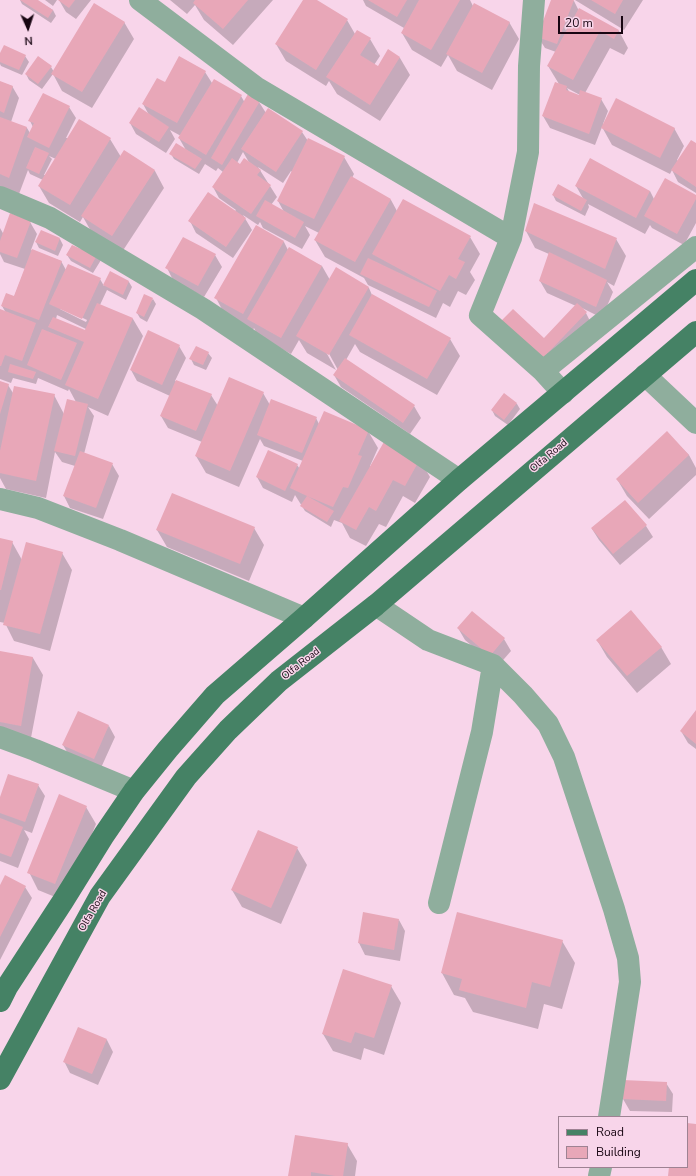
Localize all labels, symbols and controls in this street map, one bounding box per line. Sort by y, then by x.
north arrow [8,8,48,48]
scale bar [560,8,625,34]
text: 20 m [565,15,593,31]
text: N [24,33,33,48]
street label: Olfa Road [528,437,570,475]
street label: Olfa Road [280,645,322,683]
street label: Olfa Road [77,889,109,933]
legend [558,1116,688,1168]
text: Road [596,1124,624,1140]
text: Building [596,1144,641,1160]

